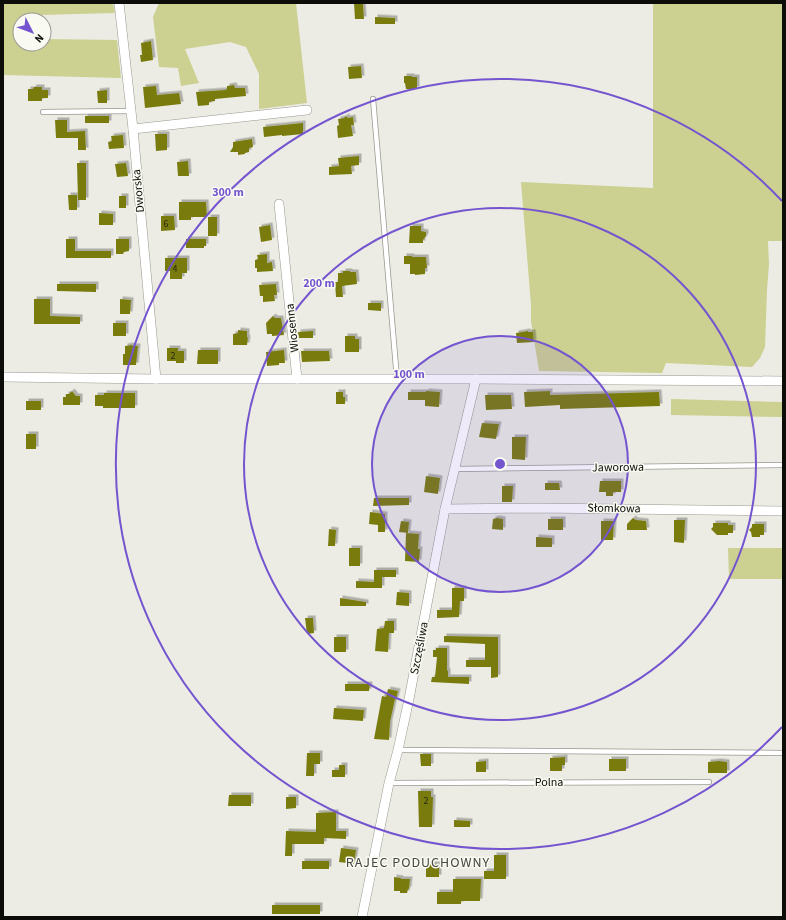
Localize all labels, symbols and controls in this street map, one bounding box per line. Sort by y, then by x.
north arrow [12,12,52,52]
text: N [31,31,47,46]
street label: Dworska [128,169,149,213]
text: 300 m [212,184,244,201]
house number: 6 [164,217,169,231]
house number: 4 [173,262,178,276]
text: 200 m [303,275,335,292]
street label: Wiosenna [281,303,304,353]
house number: 2 [171,349,176,363]
text: 100 m [393,366,425,383]
centre of rings [493,457,507,471]
street label: Jaworowa [592,459,644,476]
street label: Słomkowa [587,500,641,517]
street label: Szczęśliwa [406,620,433,676]
street label: Polna [535,774,563,791]
house number: 2 [424,794,429,808]
district label: RAJEC PODUCHOWNY [346,853,490,873]

